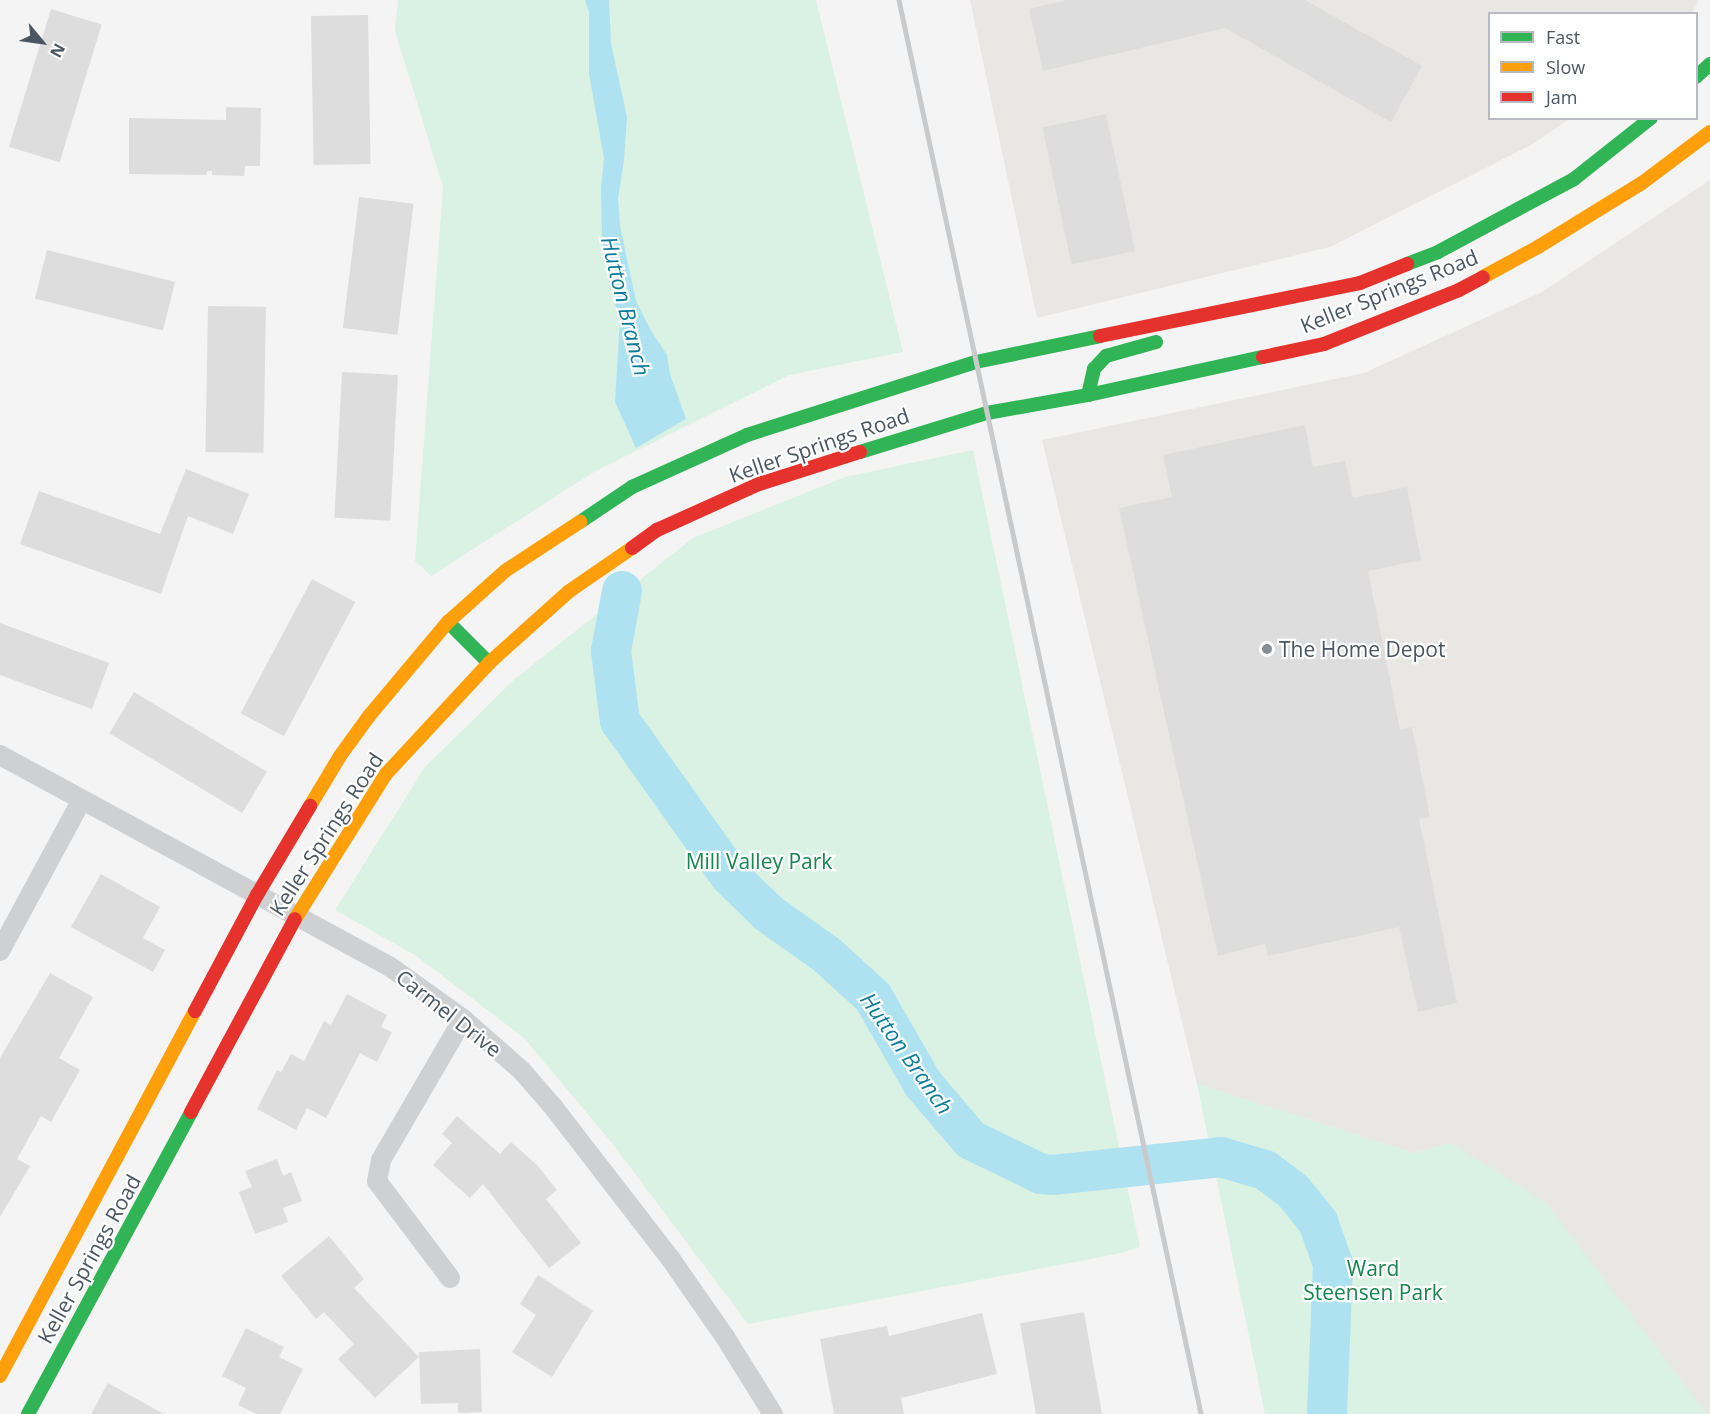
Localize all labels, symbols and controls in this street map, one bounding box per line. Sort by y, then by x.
north arrow [12,12,72,72]
legend [1488,12,1698,120]
text: Fast [1546,25,1580,49]
text: N [45,40,71,62]
text: Slow [1546,55,1585,79]
text: Jam [1546,85,1578,109]
water label: Hutton Branch [596,234,656,378]
street label: Keller Springs Road [1297,244,1481,338]
street label: Keller Springs Road [725,402,913,488]
place label: The Home Depot [1279,636,1445,662]
marker: The Home Depot [1260,642,1274,656]
street label: Keller Springs Road [264,748,388,920]
park label: Mill Valley Park [686,848,832,874]
street label: Carmel Drive [391,964,507,1062]
water label: Hutton Branch [855,987,959,1119]
street label: Keller Springs Road [32,1170,146,1348]
park label: Ward Steensen Park [1303,1255,1443,1305]

